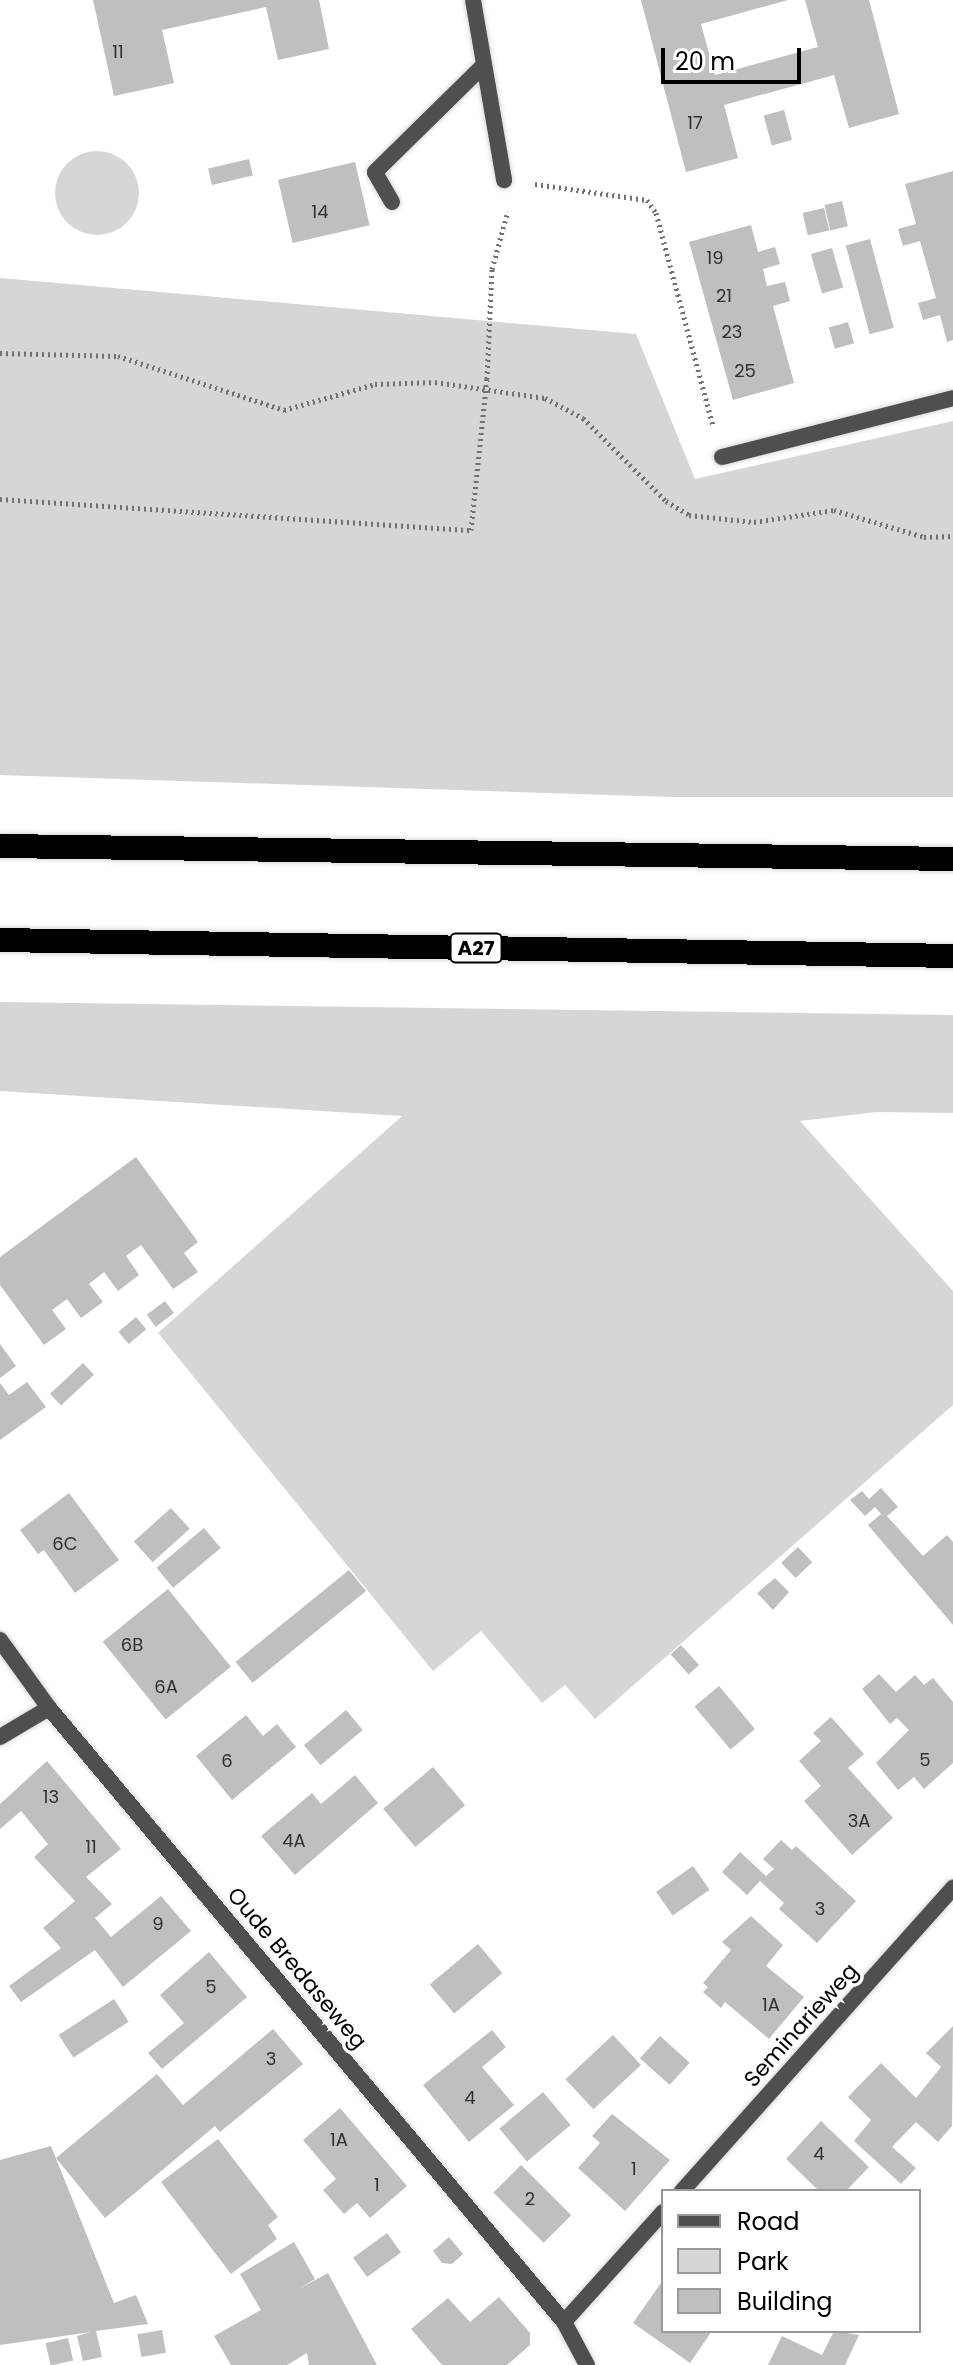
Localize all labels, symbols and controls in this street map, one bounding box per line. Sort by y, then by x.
scale bar [665,32,805,82]
house number: 11 [112,41,124,63]
text: 20 m [675,45,735,78]
house number: 17 [687,112,703,134]
house number: 14 [311,201,329,223]
house number: 19 [706,247,724,269]
house number: 21 [716,285,732,307]
house number: 23 [722,321,742,343]
house number: 25 [734,360,756,382]
road number: A27 [448,932,504,964]
house number: 6C [52,1533,78,1555]
house number: 6B [121,1634,143,1656]
house number: 6A [154,1676,178,1698]
house number: 5 [919,1749,931,1771]
house number: 6 [221,1750,233,1772]
house number: 13 [43,1786,59,1808]
house number: 3A [848,1810,870,1832]
house number: 4A [282,1830,306,1852]
house number: 11 [85,1836,97,1858]
street label: Oude Bredaseweg [222,1882,372,2054]
house number: 3 [815,1898,825,1920]
house number: 9 [152,1913,164,1935]
street label: Seminarieweg [739,1958,863,2092]
house number: 5 [205,1976,217,1998]
house number: 1A [762,1994,780,2016]
house number: 3 [266,2048,276,2070]
house number: 4 [464,2087,476,2109]
house number: 1A [330,2129,348,2151]
house number: 4 [813,2143,825,2165]
house number: 1 [631,2158,637,2180]
house number: 1 [374,2174,380,2196]
house number: 2 [525,2188,535,2210]
legend [661,2189,921,2333]
text: Road [737,2205,799,2238]
text: Park [737,2245,788,2278]
text: Building [737,2285,833,2318]

